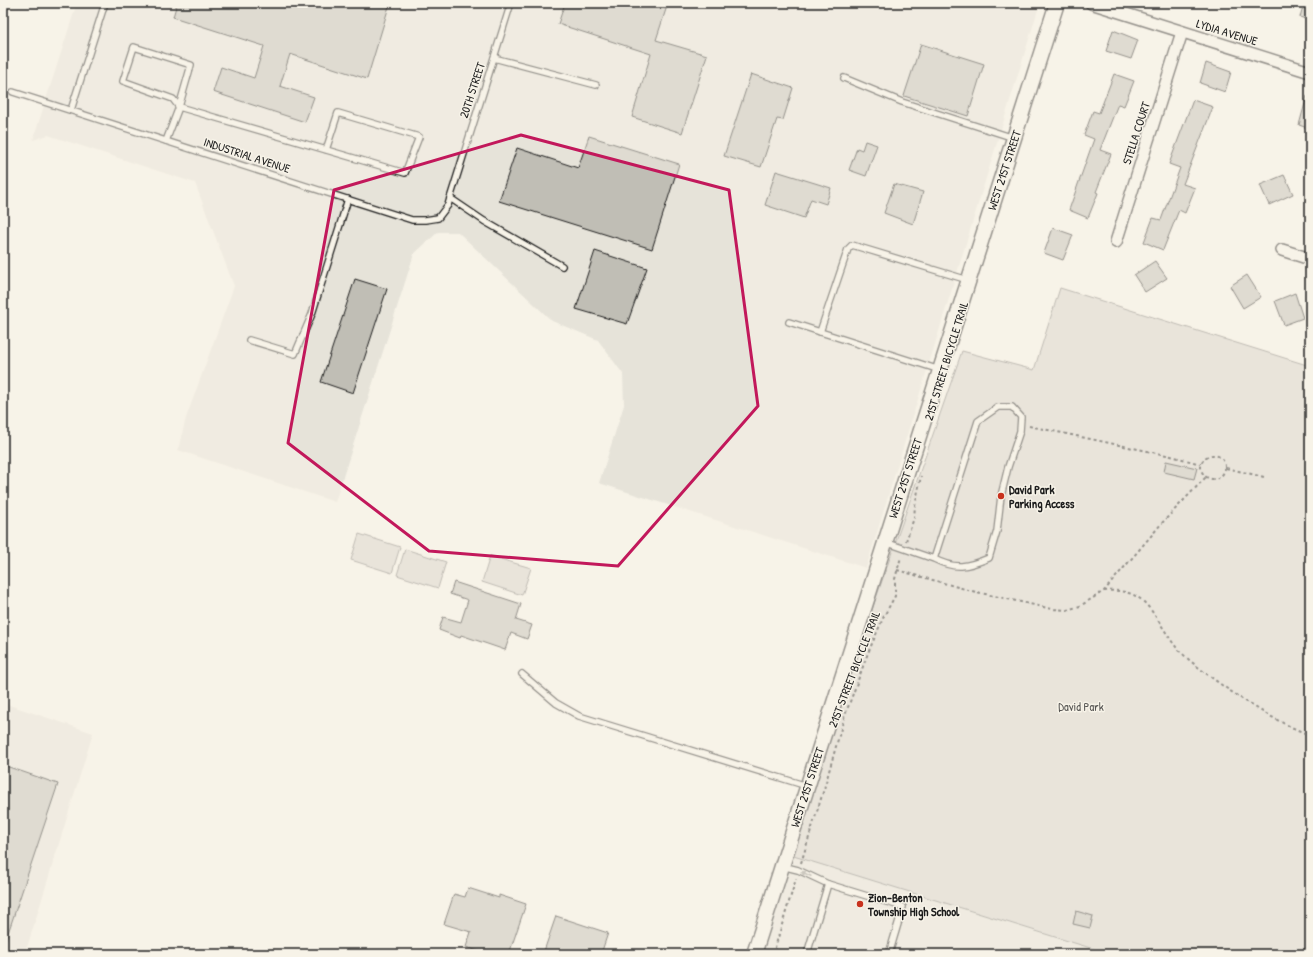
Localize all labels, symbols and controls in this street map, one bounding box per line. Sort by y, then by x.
street label: LYDIA AVENUE [1194,15,1260,50]
street label: 20TH STREET [455,60,489,120]
street label: STELLA COURT [1118,99,1154,166]
street label: WEST 21ST STREET [983,127,1025,212]
street label: INDUSTRIAL AVENUE [201,133,293,177]
street label: 21ST STREET BICYCLE TRAIL [920,299,972,423]
street label: WEST 21ST STREET [884,435,926,520]
place label: David Park Parking Access [1009,481,1075,513]
marker: David Park Parking Access [996,491,1006,501]
street label: 21ST STREET BICYCLE TRAIL [824,608,884,730]
park label: David Park [1058,698,1104,715]
street label: WEST 21ST STREET [786,744,828,829]
one-way arrow [799,870,811,876]
place label: Zion-Benton Township High School [867,889,960,921]
marker: Zion-Benton Township High School [855,899,865,909]

